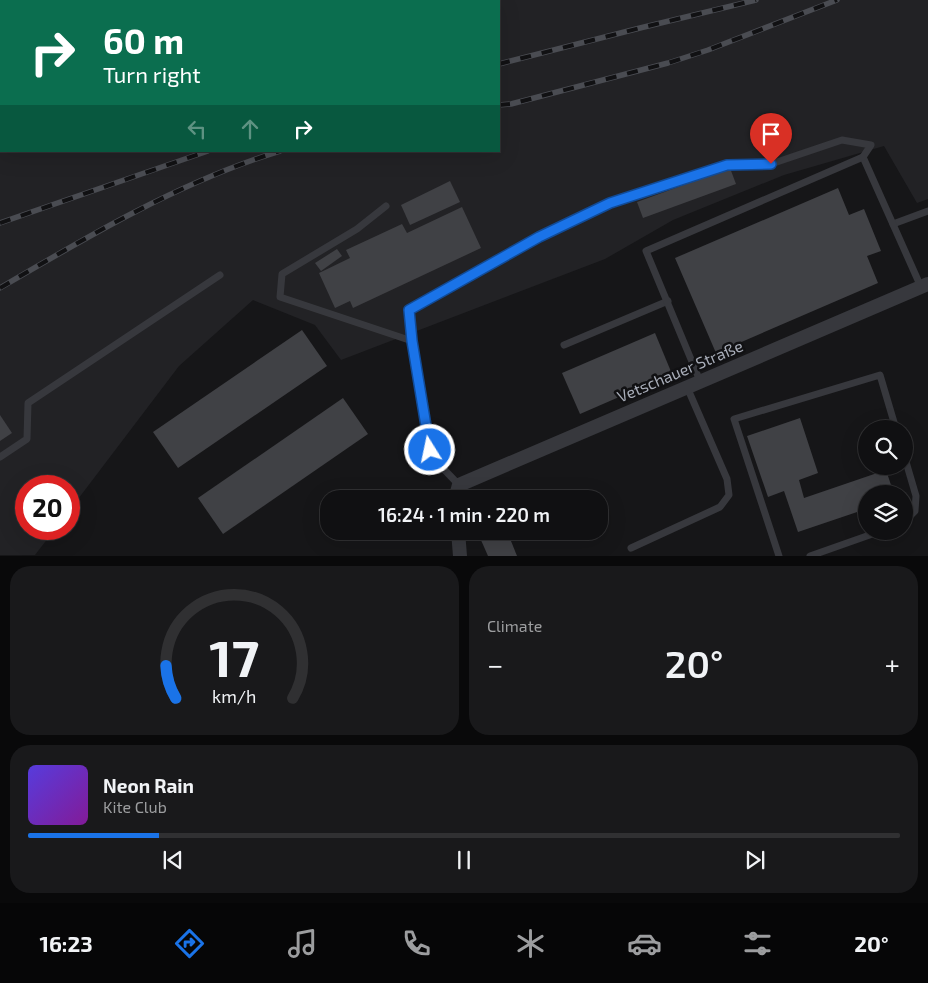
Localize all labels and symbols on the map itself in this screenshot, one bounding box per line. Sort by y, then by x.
pin [750,113,792,164]
street label: Vetschauer Straße [614,335,746,406]
position arrow [403,423,455,475]
speed limit sign: 20 [15,475,80,540]

